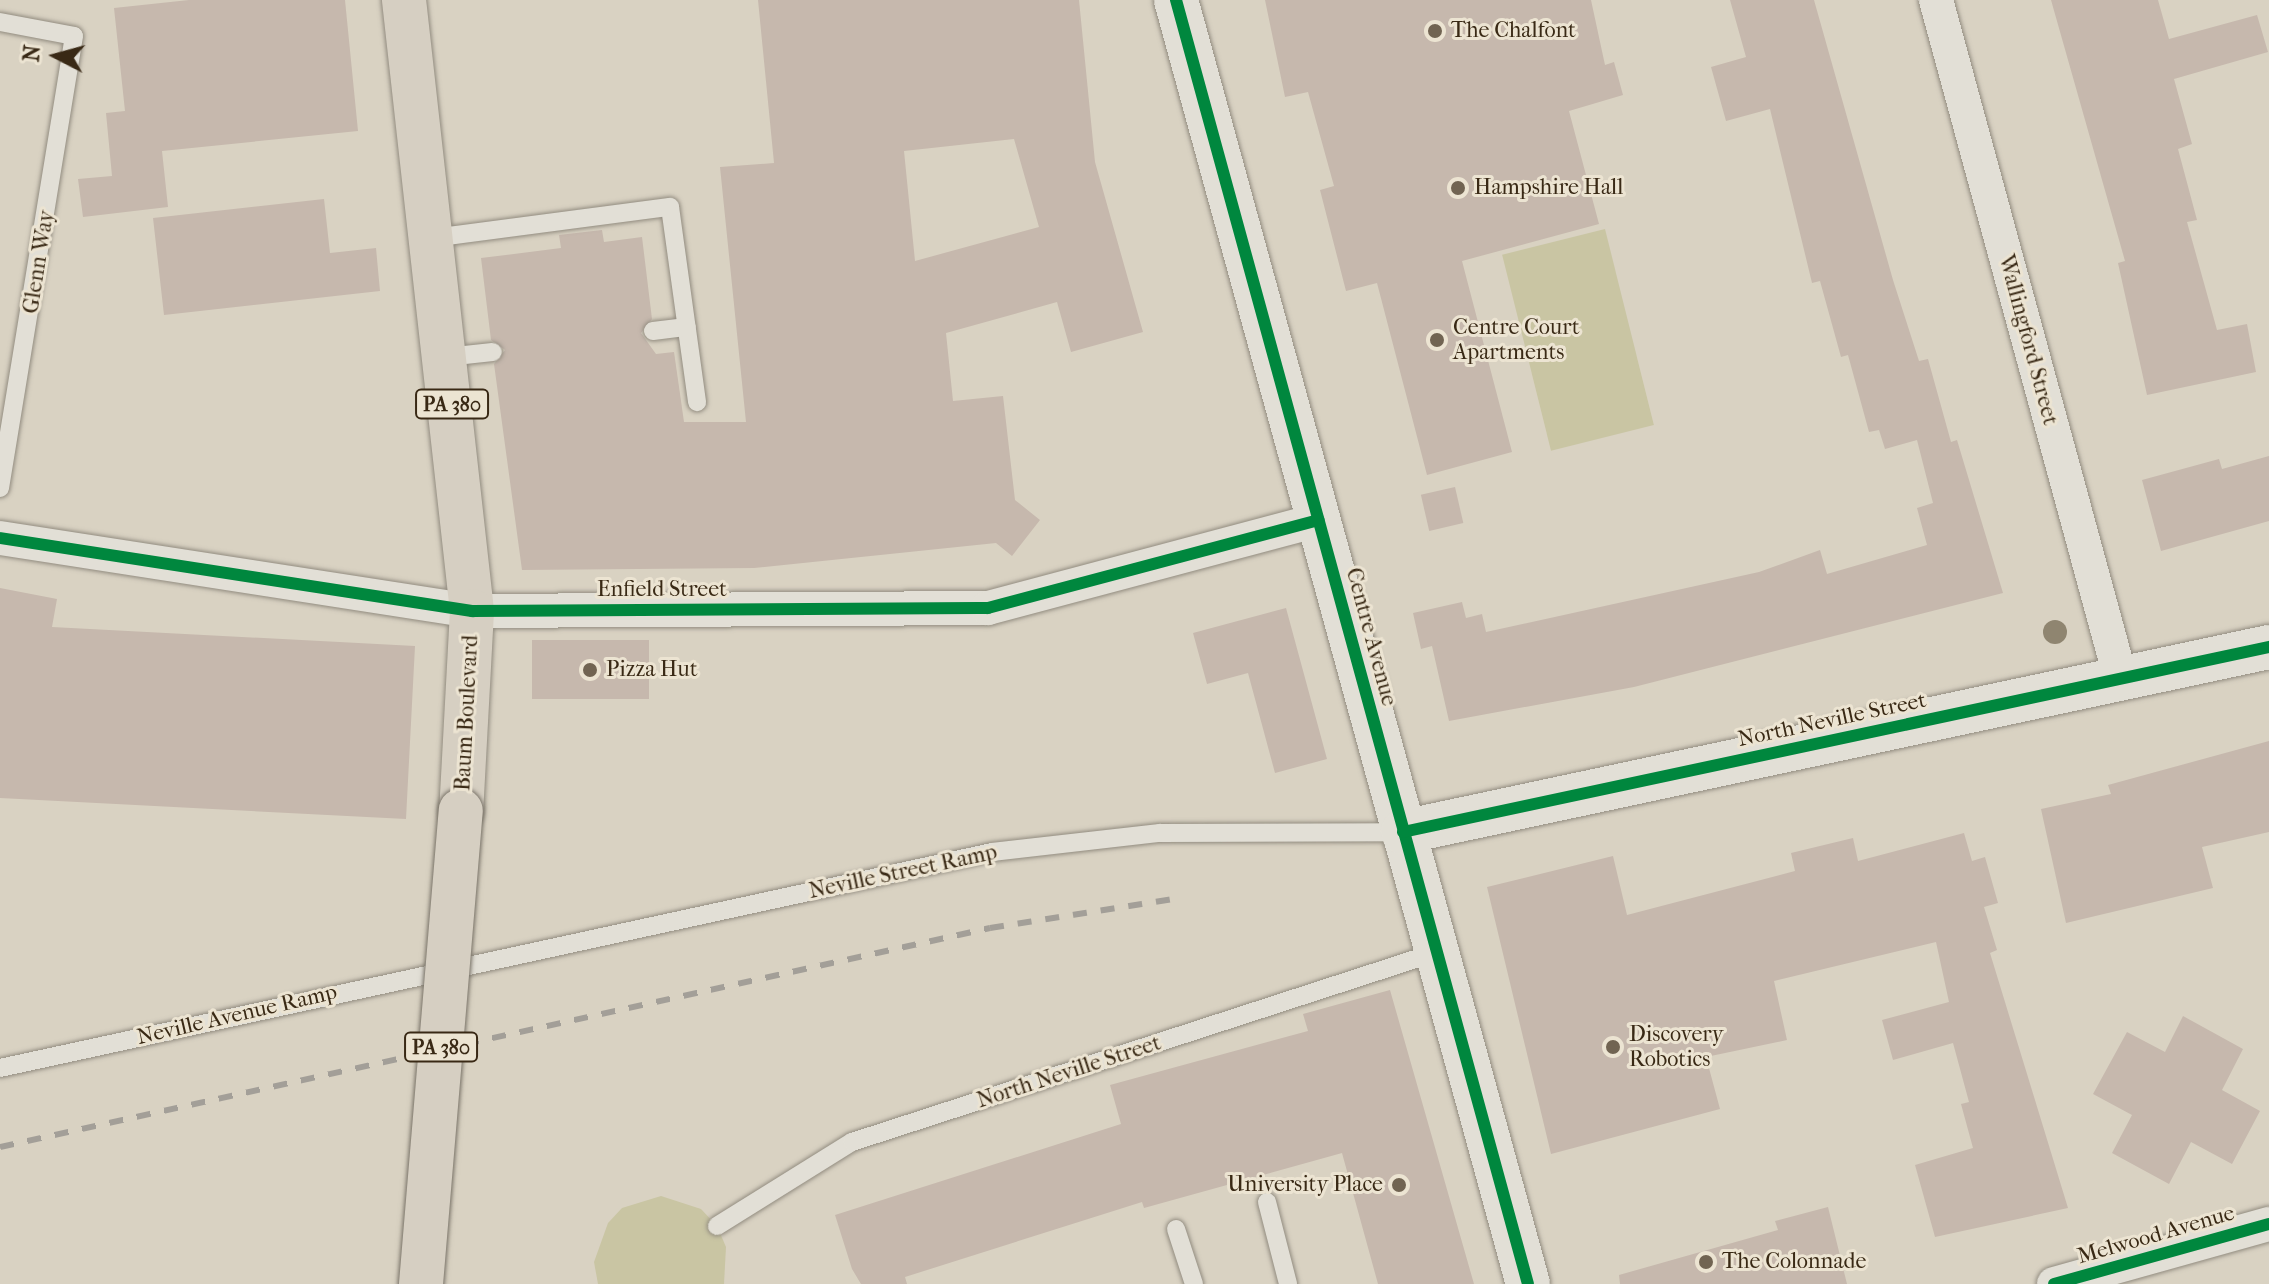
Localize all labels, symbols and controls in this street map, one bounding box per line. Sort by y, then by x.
north arrow [16,16,96,96]
place label: The Chalfont [1451,18,1576,44]
marker: The Chalfont [1426,22,1444,40]
text: N [18,44,46,63]
place label: Hampshire Hall [1474,175,1623,201]
marker: Hampshire Hall [1449,179,1467,197]
street label: Glenn Way [18,208,60,316]
street label: Wallingford Street [1993,252,2063,428]
place label: Centre Court Apartments [1453,314,1580,366]
marker: Centre Court Apartments [1428,331,1446,349]
road number: PA 380 [414,388,490,420]
street label: Centre Avenue [1340,565,1402,709]
street label: Enfield Street [597,577,727,603]
street label: Baum Boulevard [450,634,484,792]
place label: Pizza Hut [606,657,698,683]
marker: Pizza Hut [581,661,599,679]
street label: North Neville Street [1735,687,1929,753]
street label: Neville Street Ramp [807,839,999,905]
street label: Neville Avenue Ramp [134,979,340,1051]
place label: Discovery Robotics [1629,1021,1723,1072]
street label: North Neville Street [974,1030,1164,1114]
road number: PA 380 [403,1031,479,1063]
marker: Discovery Robotics [1604,1038,1622,1056]
place label: University Place [1227,1172,1383,1198]
marker: University Place [1390,1176,1408,1194]
street label: Melwood Avenue [2074,1200,2238,1270]
place label: The Colonnade [1722,1249,1866,1275]
marker: The Colonnade [1697,1253,1715,1271]

